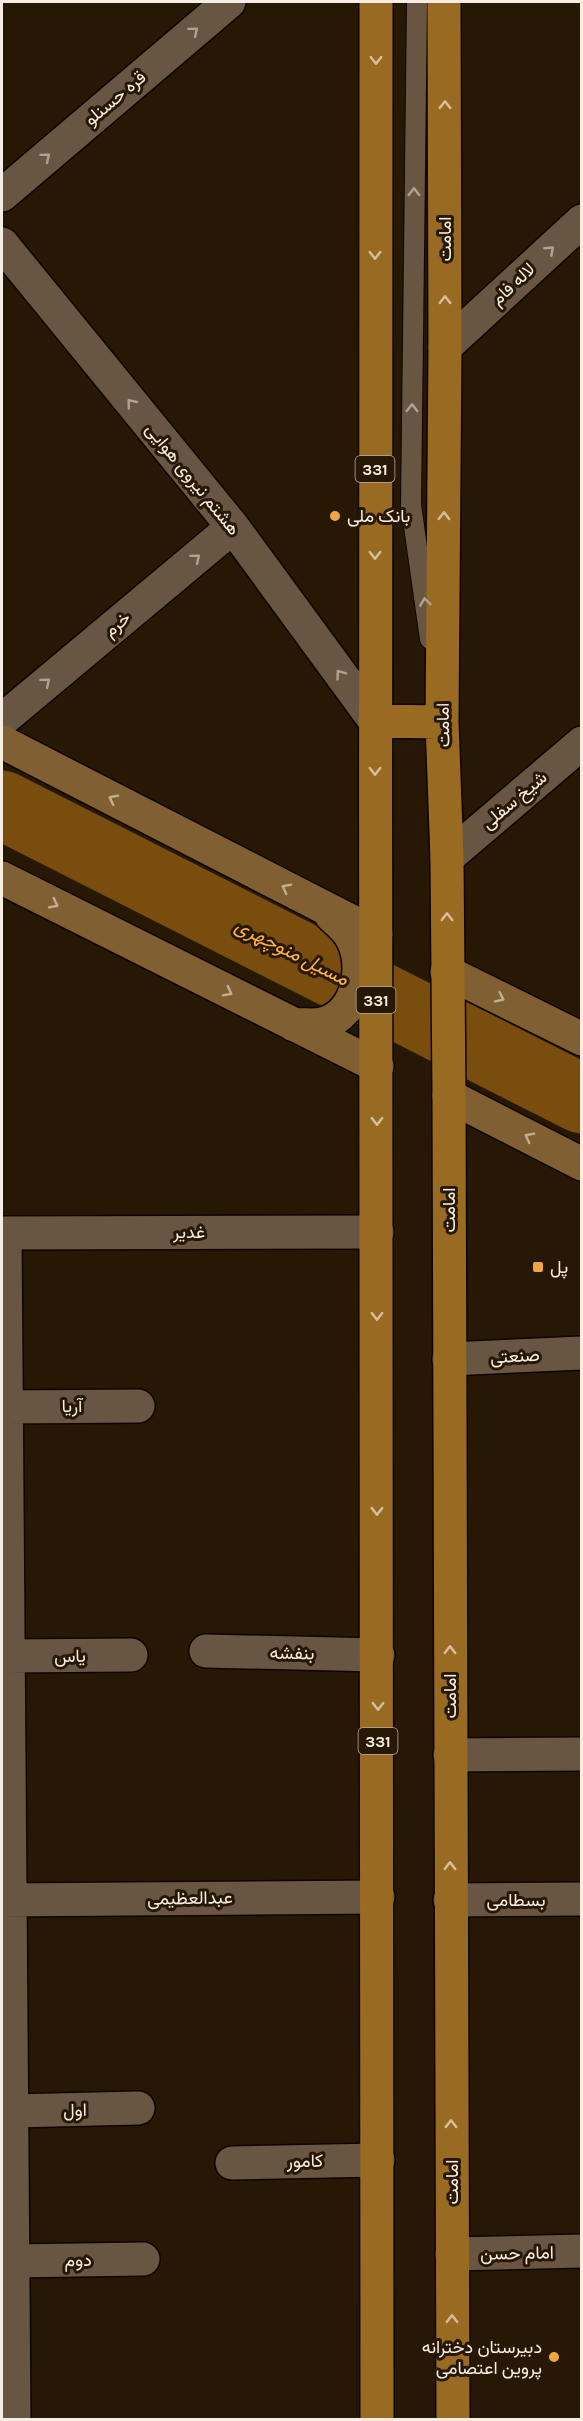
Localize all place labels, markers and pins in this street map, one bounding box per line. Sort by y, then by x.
place label: بانک ملی [347,505,410,527]
marker: بانک ملی [328,509,342,523]
place label: پل [550,1256,568,1279]
marker: پل [531,1260,545,1274]
place label: دبیرستان دخترانه پروین اعتصامی [422,2336,542,2380]
marker: دبیرستان دخترانه پروین اعتصامی [547,2350,561,2364]

